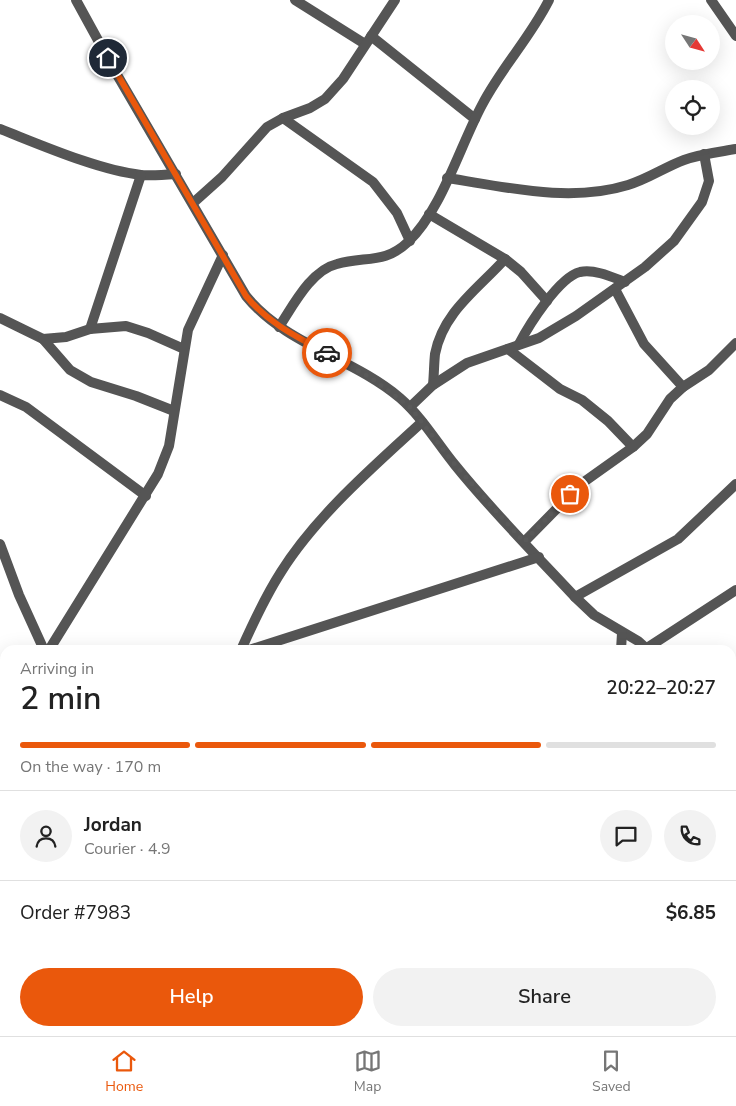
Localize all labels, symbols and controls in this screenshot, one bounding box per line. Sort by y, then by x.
north arrow [665,15,720,70]
map controls [665,15,720,135]
pin [87,37,129,79]
icon: home [94,44,122,72]
button: locate [665,80,720,135]
courier [302,328,352,378]
icon: car [313,339,341,367]
pin [549,473,591,515]
icon: bag [556,480,584,508]
text: Arriving in [20,658,94,680]
text: 20:22–20:27 [606,675,716,701]
text: 2 min [20,677,102,720]
text: On the way · 170 m [20,756,161,778]
button: person [20,810,72,862]
button: chat [600,810,652,862]
button: phone [664,810,716,862]
text: Jordan [84,812,142,838]
text: Courier · 4.9 [84,838,170,860]
text: Order #7983 [20,900,131,926]
text: $6.85 [666,900,716,926]
button: Help [20,968,363,1026]
button: Share [373,968,716,1026]
tab: Home [105,1047,143,1096]
tab: Map [354,1047,382,1096]
tab: Saved [592,1047,631,1096]

